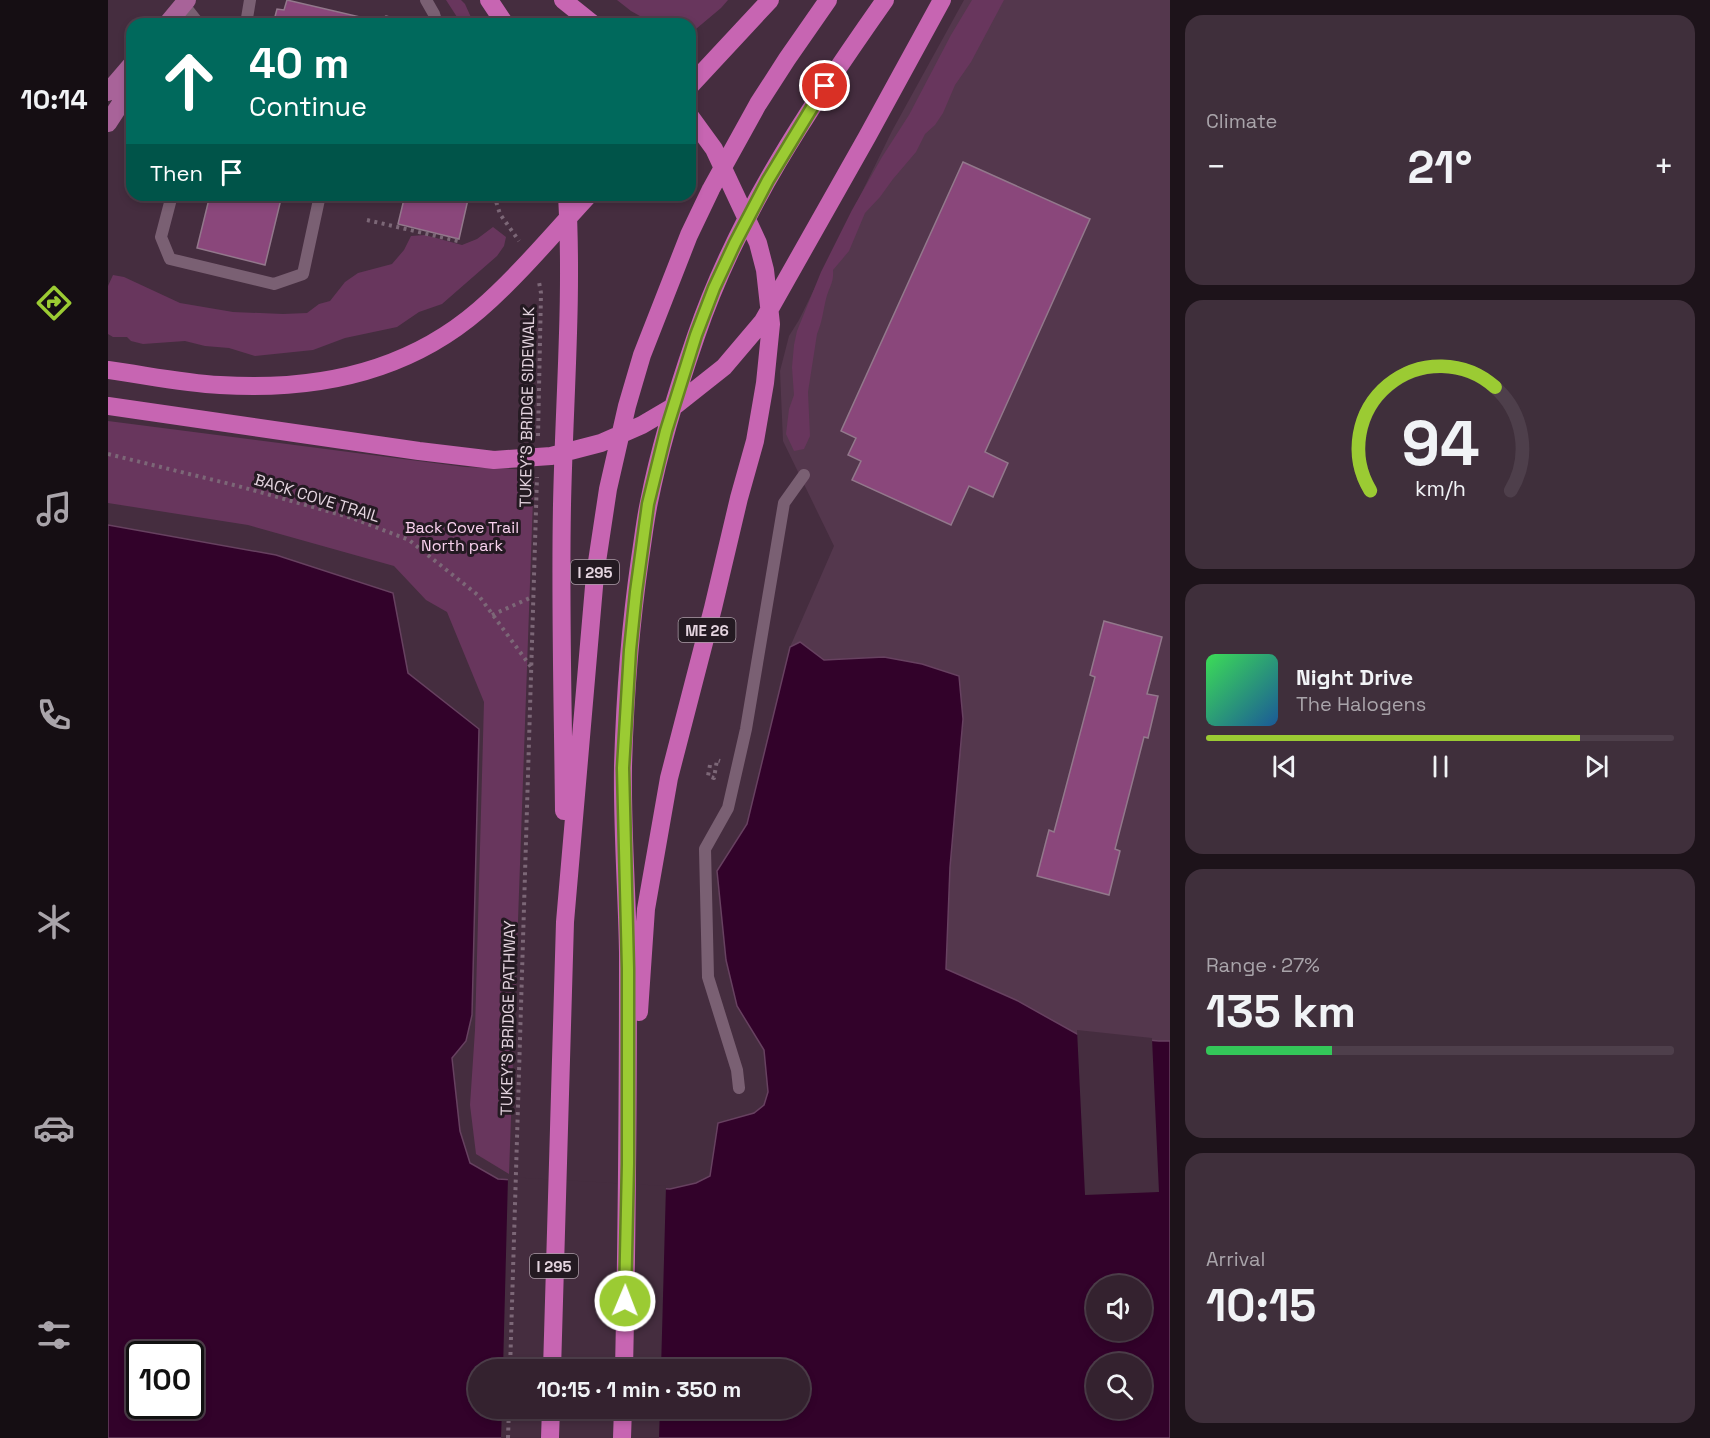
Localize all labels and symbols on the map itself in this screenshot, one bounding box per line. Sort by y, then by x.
pin [799,60,850,111]
street label: TUKEY'S BRIDGE SIDEWALK [515,306,539,508]
street label: BACK COVE TRAIL [252,469,383,527]
park label: Back Cove Trail North park [405,517,519,556]
road number: I 295 [571,560,619,584]
road number: ME 26 [678,618,736,642]
street label: TUKEY'S BRIDGE PATHWAY [496,920,520,1116]
road number: I 295 [530,1254,578,1278]
position arrow [593,1269,657,1333]
speed limit sign: 100 [126,1341,204,1419]

